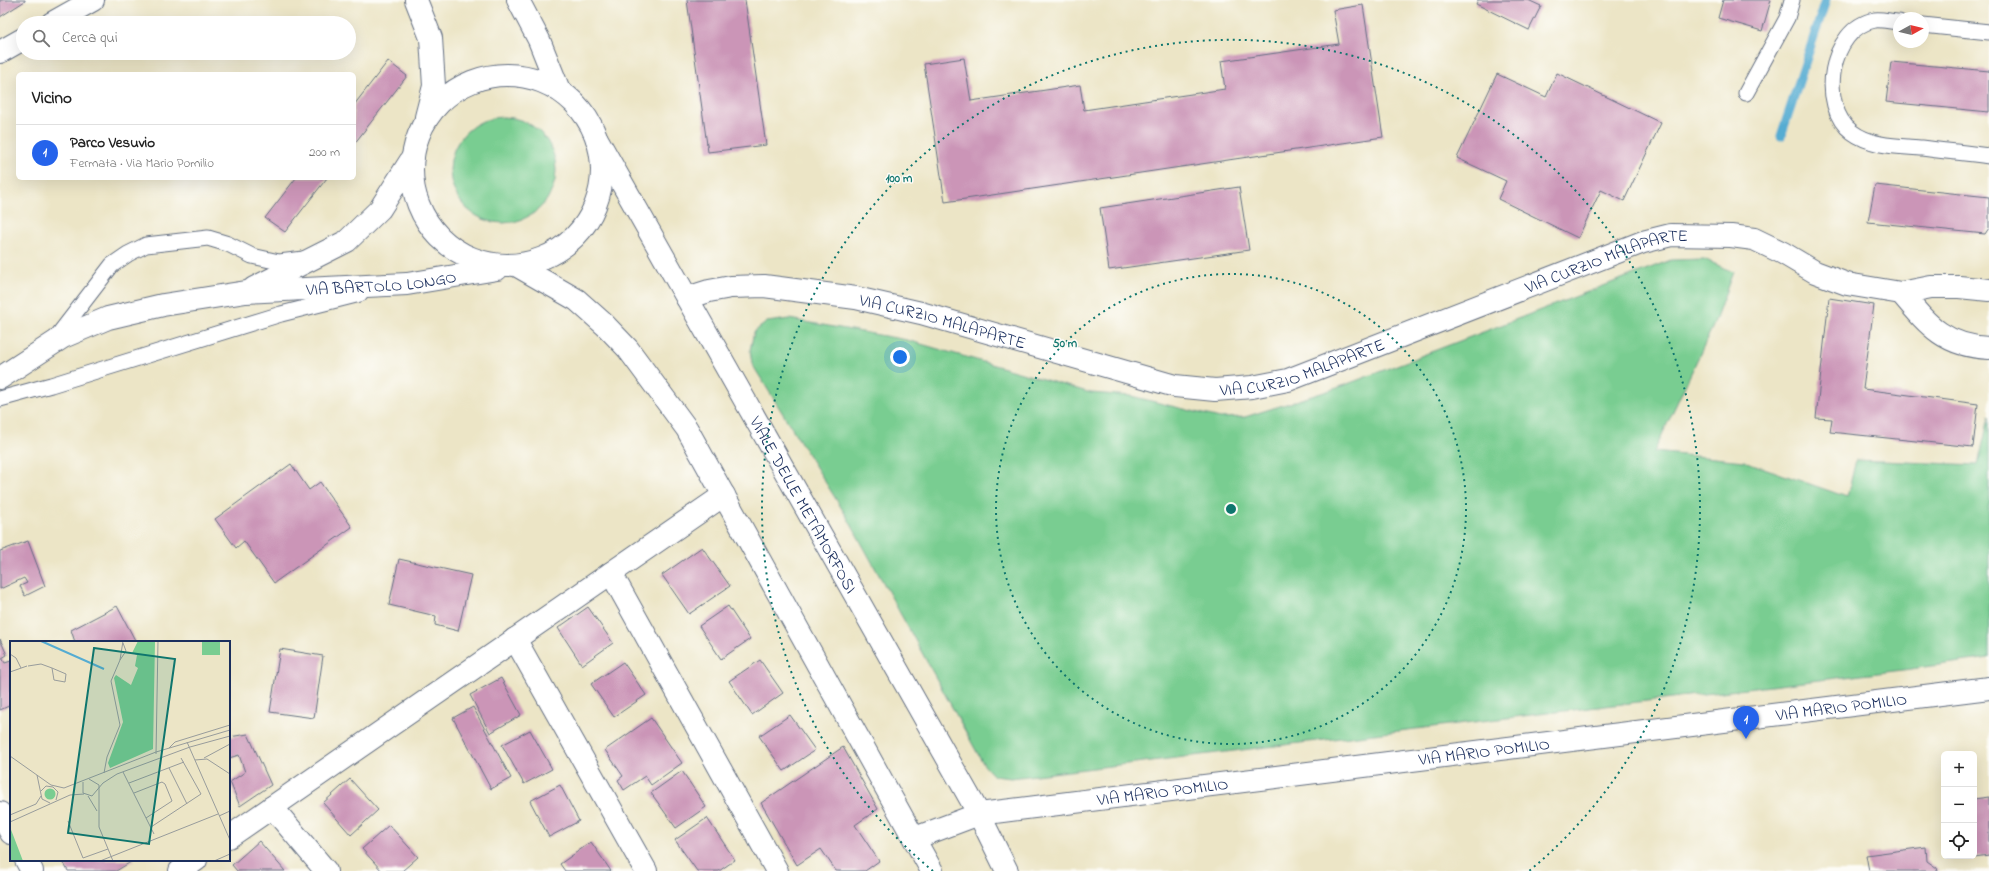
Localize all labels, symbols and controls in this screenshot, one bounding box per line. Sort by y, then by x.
north arrow [1893,12,1929,48]
search box [16,16,356,60]
icon: search [30,27,52,49]
text: Cerca qui [62,27,118,49]
text: Vicino [32,86,72,111]
text: Parco Vesuvio [70,132,155,154]
text: 1 [43,143,47,162]
text: 200 m [309,143,340,162]
text: Fermata · Via Mario Pomilio [70,154,214,173]
text: 100 m [886,170,913,188]
street label: VIA CURZIO MALAPARTE [1521,224,1688,301]
street label: VIA BARTOLO LONGO [304,265,458,303]
street label: VIA CURZIO MALAPARTE [856,288,1029,357]
street label: VIA CURZIO MALAPARTE [1218,333,1389,404]
text: 50 m [1053,335,1078,353]
your location [890,347,910,367]
street label: VIALE DELLE METAMORFOSI [742,411,863,598]
centre of rings [1224,502,1238,516]
inset map [10,641,230,861]
street label: VIA MARIO POMILIO [1773,687,1909,729]
pin: 1 [1733,706,1759,739]
street label: VIA MARIO POMILIO [1416,732,1551,773]
map controls [1941,751,1977,859]
button: + [1941,751,1977,787]
street label: VIA MARIO POMILIO [1095,772,1230,813]
button: − [1941,787,1977,823]
button: locate [1941,823,1977,859]

